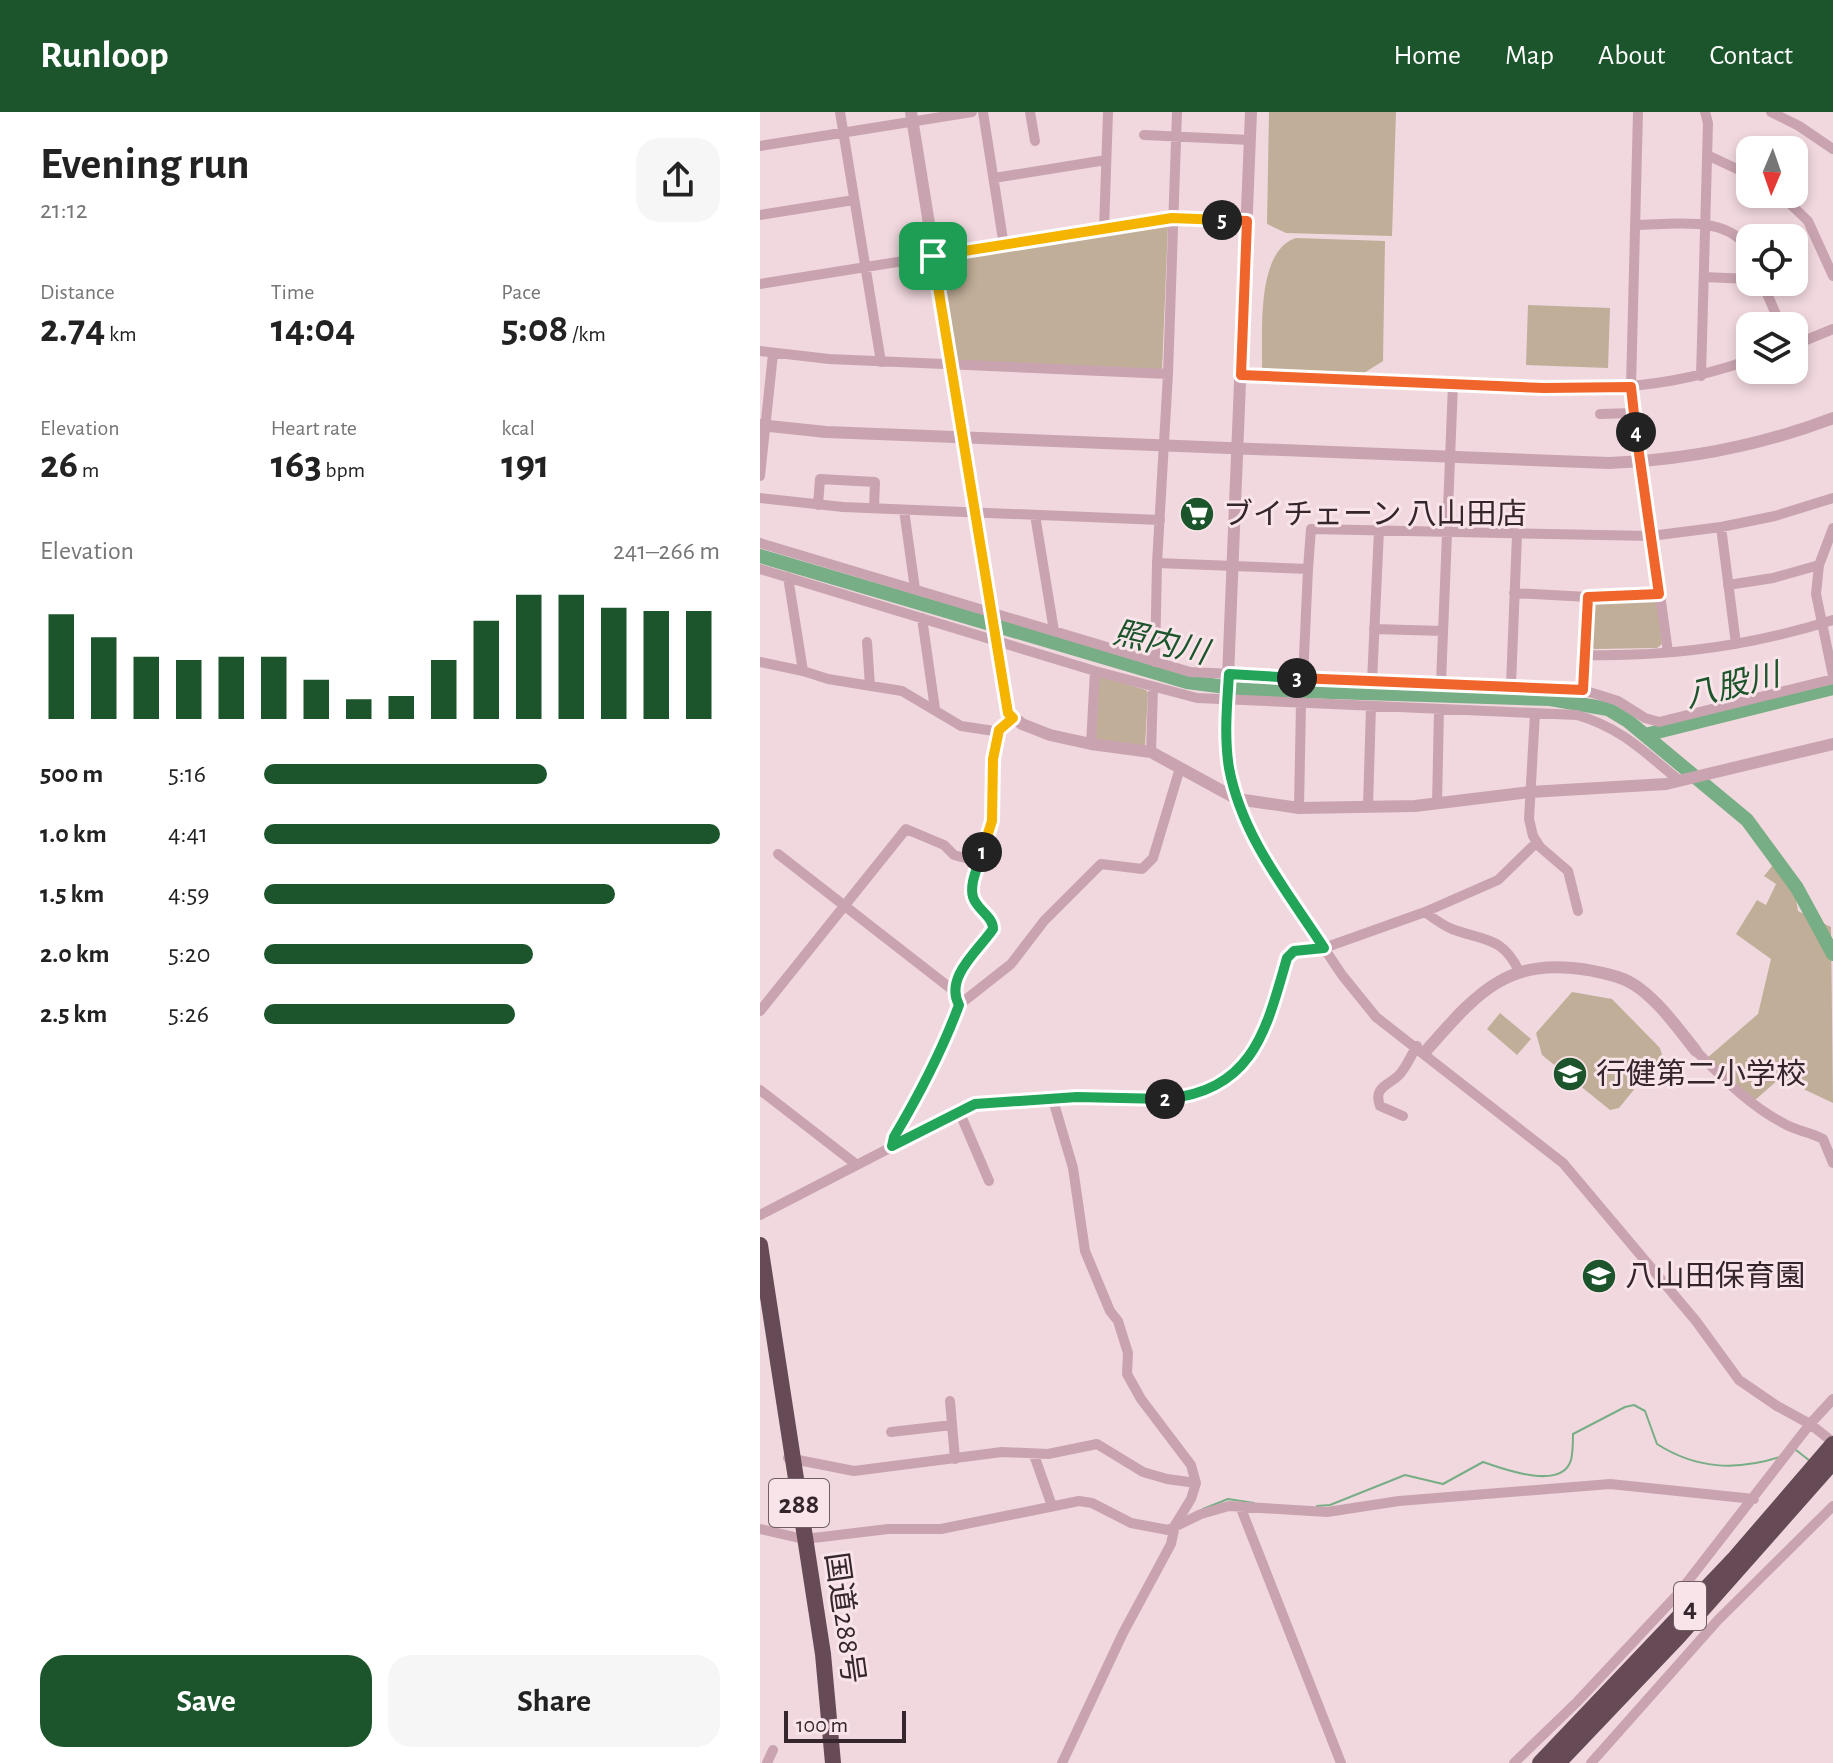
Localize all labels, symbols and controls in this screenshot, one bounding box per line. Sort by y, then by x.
text: Runloop [40,37,169,75]
text: Home [1394,42,1461,70]
text: Map [1505,42,1554,70]
text: About [1598,42,1666,70]
text: Contact [1710,42,1793,70]
north arrow [1736,136,1808,208]
map controls [1736,136,1808,384]
button: share [636,138,720,222]
text: Evening run [40,143,249,187]
text: 21:12 [40,197,88,223]
pin: 5 [1202,200,1242,240]
text: 5 [1217,209,1227,231]
pin [899,222,967,290]
button: locate [1736,224,1808,296]
icon: arrive [911,234,955,278]
text: Distance [40,281,115,303]
text: Time [271,281,315,303]
text: Pace [501,281,541,303]
text: 2.74 [40,309,105,349]
text: 14:04 [271,309,355,349]
text: 5:08 [501,309,568,349]
button: layers [1736,312,1808,384]
text: km [105,323,137,345]
text: /km [568,323,606,345]
pin: 4 [1616,412,1656,452]
text: Elevation [40,417,120,439]
text: Heart rate [271,417,357,439]
text: kcal [501,417,535,439]
text: 4 [1630,421,1642,443]
text: 26 [40,445,78,485]
text: 163 [271,445,322,485]
text: 191 [501,445,549,485]
text: m [78,459,99,481]
text: bpm [322,459,365,481]
supermarket icon: ブイチェーン 八山田店 [1178,495,1216,533]
place label: ブイチェーン 八山田店 [1223,498,1526,530]
text: Elevation [40,538,134,564]
text: 241–266 m [613,538,720,564]
water label: 照内川 [1110,616,1214,670]
pin: 3 [1277,658,1317,698]
water label: 八股川 [1682,658,1786,713]
text: 3 [1292,667,1302,689]
text: 500 m [40,761,103,787]
text: 5:16 [168,761,206,787]
text: 1.0 km [40,821,107,847]
text: 4:41 [168,821,208,847]
pin: 1 [962,832,1002,872]
text: 1 [978,841,986,863]
text: 1.5 km [40,881,104,907]
text: 4:59 [168,881,210,907]
text: 2.0 km [40,941,110,967]
text: 5:20 [168,941,210,967]
text: 2.5 km [40,1001,107,1027]
text: 5:26 [168,1001,209,1027]
school or university icon: 行健第二小学校 [1551,1055,1589,1093]
place label: 行健第二小学校 [1596,1058,1806,1090]
pin: 2 [1145,1079,1185,1119]
text: 2 [1160,1088,1170,1110]
school or university icon: 八山田保育園 [1580,1257,1618,1295]
place label: 八山田保育園 [1625,1260,1805,1292]
road number: 288 [769,1479,829,1527]
street label: 国道288号 [820,1551,869,1686]
road number: 4 [1674,1582,1706,1630]
button: Save [40,1655,372,1747]
button: Share [388,1655,720,1747]
scale bar [784,1707,906,1743]
text: 100 m [796,1714,848,1736]

